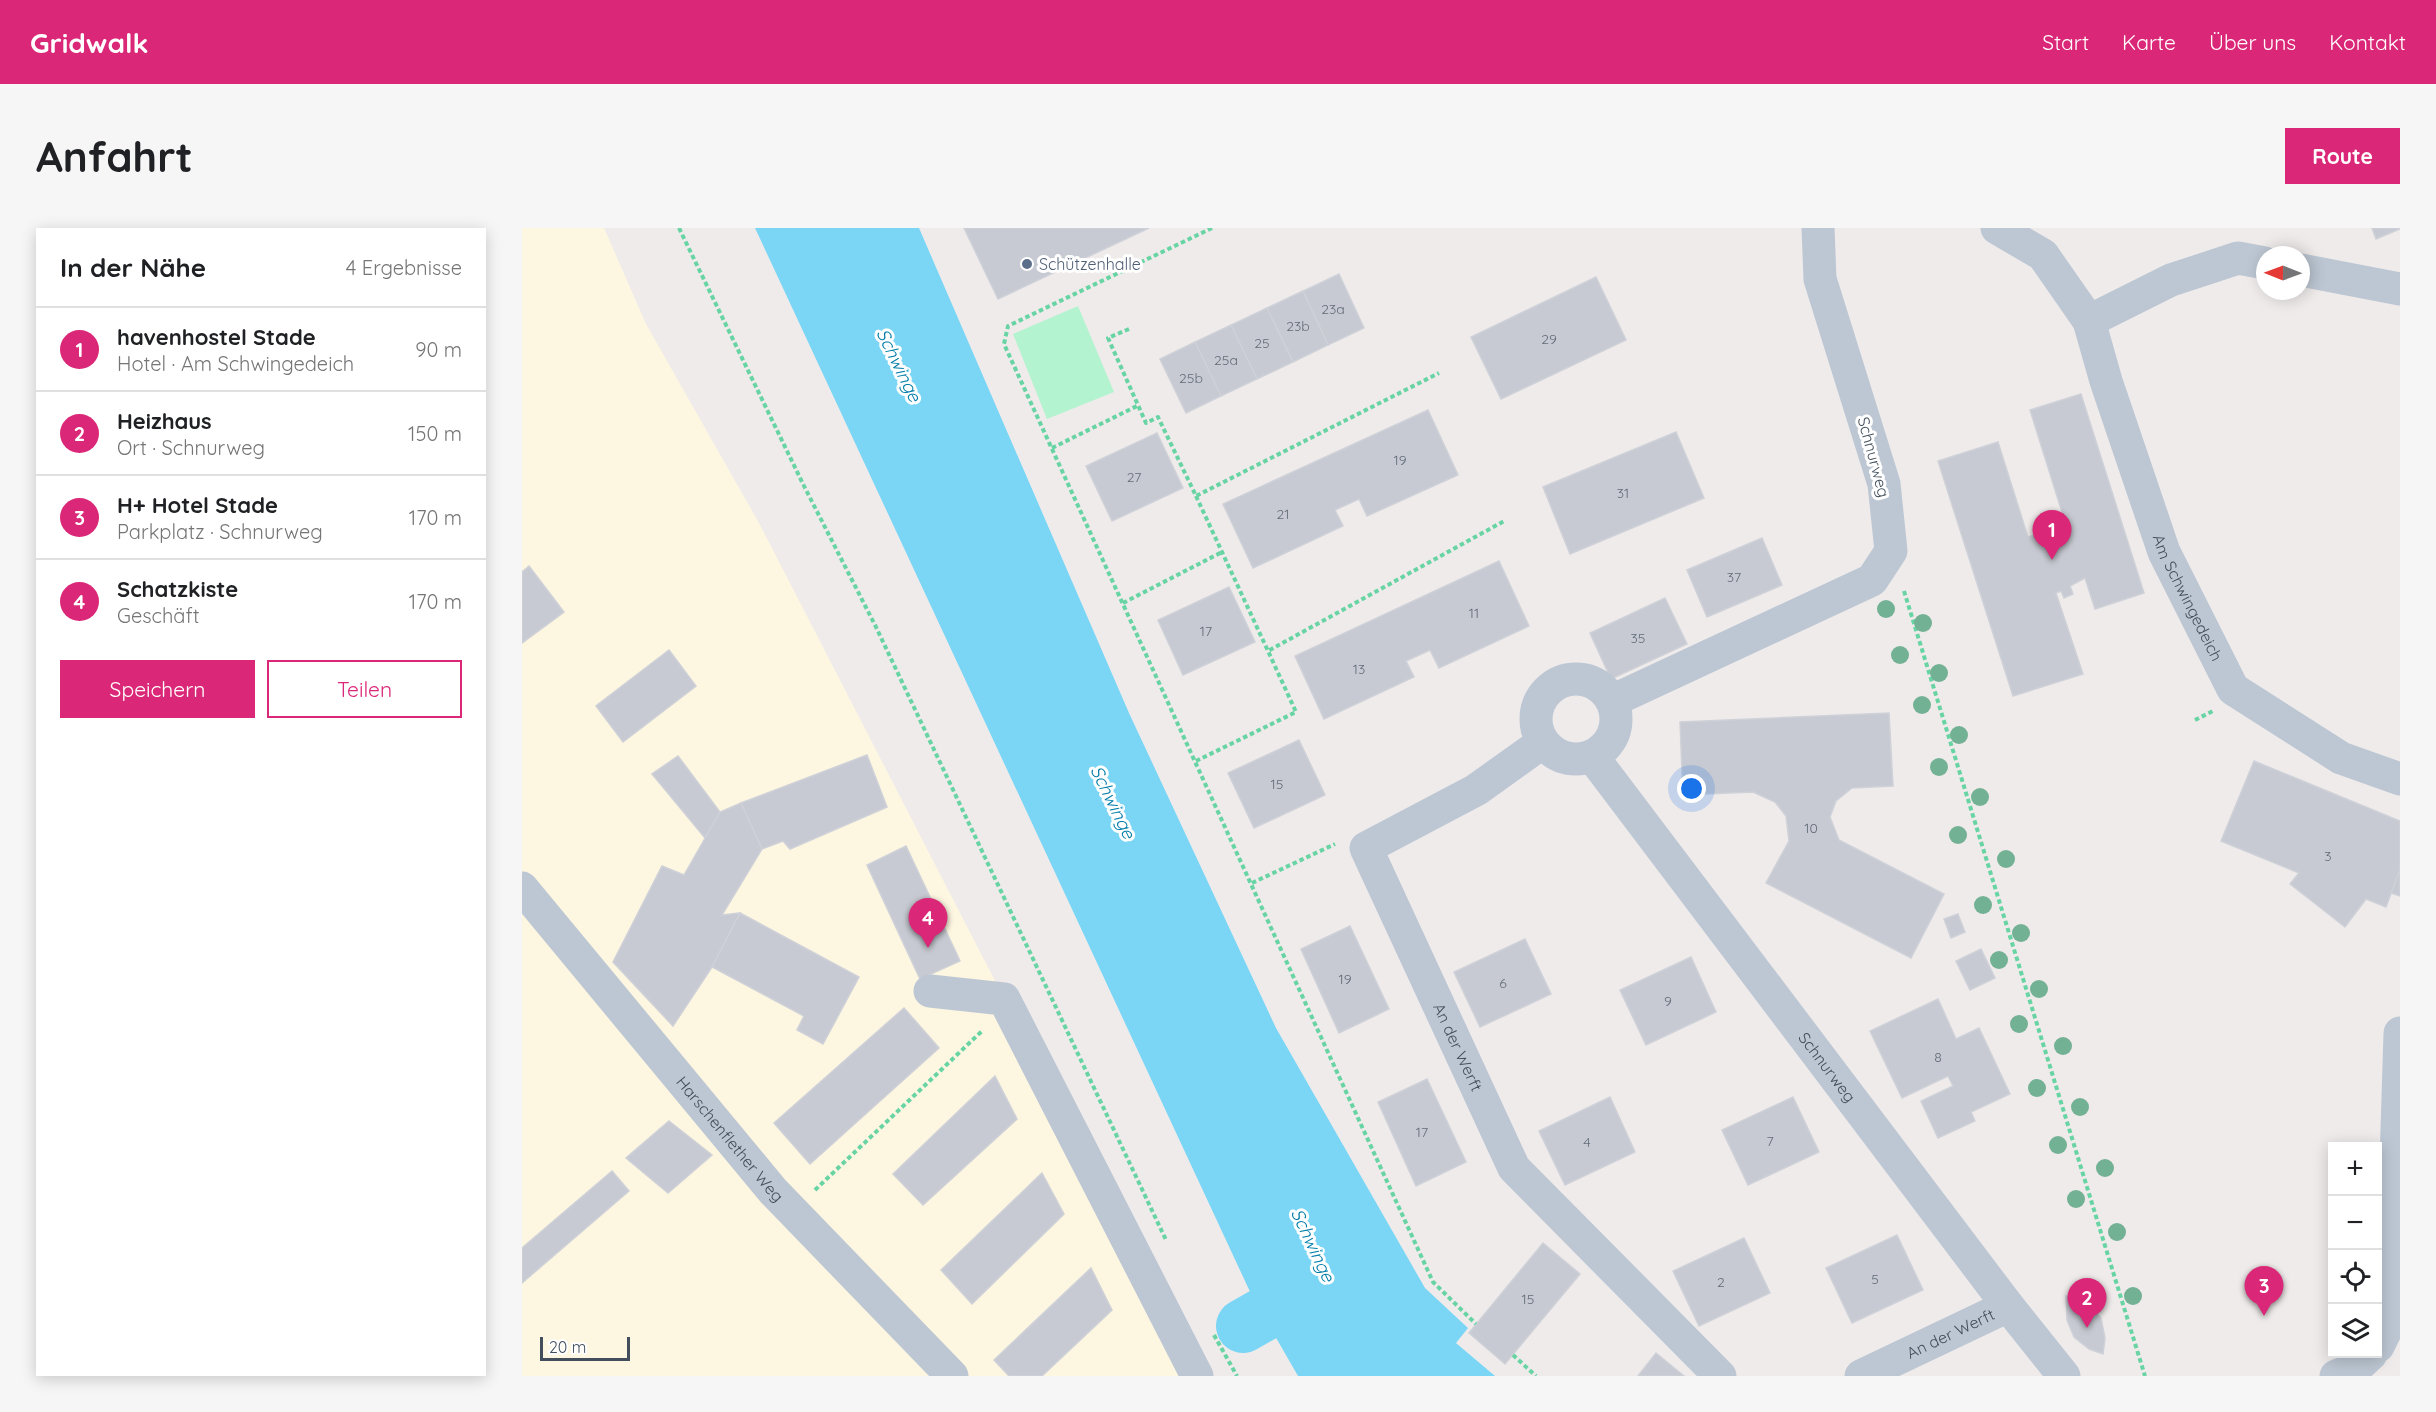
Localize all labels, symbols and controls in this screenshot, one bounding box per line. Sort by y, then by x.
text: Gridwalk [30,25,149,60]
text: Start [2042,29,2089,55]
text: Karte [2122,29,2176,55]
text: Über uns [2209,29,2296,55]
text: Kontakt [2329,29,2406,55]
button: Route [2285,128,2400,184]
text: Anfahrt [36,130,193,183]
north arrow [2256,246,2310,300]
text: In der Nähe [60,251,206,284]
place label: Schützenhalle [1039,254,1141,274]
text: 4 Ergebnisse [346,255,462,280]
marker: Schützenhalle [1020,257,1034,271]
house number: 23a [1321,300,1345,318]
house number: 23b [1286,317,1310,335]
text: havenhostel Stade [117,323,316,351]
water label: Schwinge [871,325,927,406]
house number: 29 [1541,330,1557,348]
house number: 25 [1254,334,1270,352]
text: 1 [76,337,83,362]
text: 90 m [415,337,462,362]
text: Hotel · Am Schwingedeich [117,351,354,376]
house number: 25a [1214,351,1238,369]
house number: 25b [1179,369,1203,387]
text: Heizhaus [117,407,212,435]
street label: Schnurweg [1854,414,1894,500]
text: 2 [74,421,85,446]
text: 150 m [408,421,462,446]
text: Ort · Schnurweg [117,435,265,460]
house number: 19 [1394,451,1407,469]
house number: 27 [1127,468,1141,486]
house number: 31 [1617,484,1629,502]
text: H+ Hotel Stade [117,491,278,519]
text: 3 [74,505,85,530]
text: 170 m [409,505,462,530]
house number: 21 [1277,505,1289,523]
pin: 1 [2032,510,2072,560]
text: Parkplatz · Schnurweg [117,519,323,544]
street label: Am Schwingedeich [2149,532,2227,664]
house number: 37 [1727,568,1741,586]
text: Schatzkiste [117,575,238,603]
text: 4 [74,589,85,614]
text: 170 m [409,589,462,614]
text: Geschäft [117,603,199,628]
house number: 11 [1469,604,1479,622]
house number: 17 [1200,622,1212,640]
house number: 35 [1631,629,1645,647]
button: Speichern [60,660,255,718]
button: Teilen [267,660,462,718]
house number: 13 [1353,660,1365,678]
water label: Schwinge [1085,762,1141,843]
your location [1677,774,1706,803]
house number: 15 [1271,775,1283,793]
house number: 10 [1804,819,1818,837]
house number: 3 [2324,847,2332,865]
pin: 4 [908,898,948,948]
house number: 19 [1339,970,1352,988]
house number: 6 [1499,974,1507,992]
house number: 9 [1664,992,1672,1010]
street label: An der Werft [1429,1000,1487,1094]
street label: Schnurweg [1794,1028,1860,1106]
house number: 8 [1934,1048,1942,1066]
street label: Harschenflether Weg [672,1072,788,1206]
house number: 17 [1416,1123,1428,1141]
house number: 7 [1766,1132,1774,1150]
house number: 4 [1583,1133,1591,1151]
map controls [2328,1142,2382,1358]
button: + [2328,1142,2382,1196]
button: − [2328,1196,2382,1250]
water label: Schwinge [1286,1205,1340,1286]
button: locate [2328,1250,2382,1304]
pin: 3 [2244,1266,2284,1316]
house number: 5 [1871,1270,1879,1288]
house number: 2 [1717,1273,1725,1291]
pin: 2 [2068,1278,2106,1328]
house number: 15 [1522,1290,1534,1308]
street label: An der Werft [1903,1304,1998,1363]
button: layers [2328,1304,2382,1358]
scale bar [540,1334,630,1362]
text: 20 m [549,1337,586,1357]

